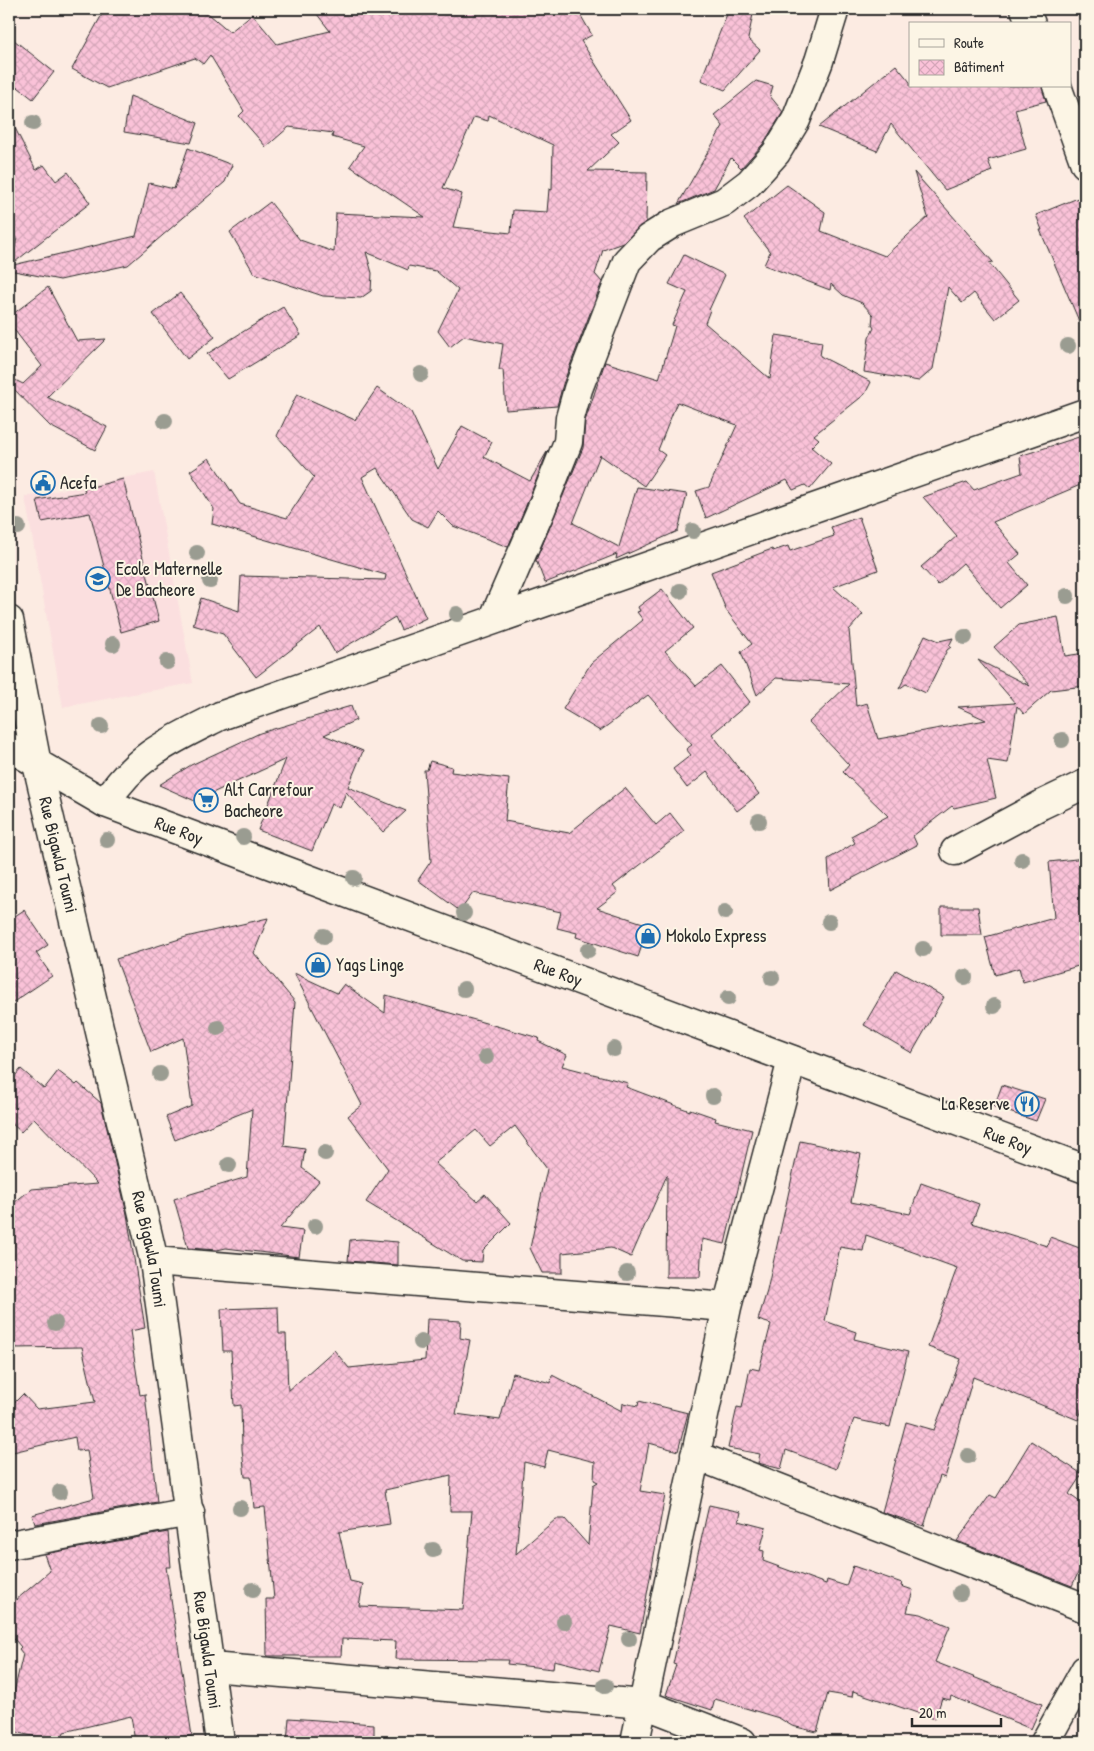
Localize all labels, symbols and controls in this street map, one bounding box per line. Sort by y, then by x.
legend [909,22,1072,88]
text: Route [954,32,984,53]
text: Bâtiment [954,56,1005,77]
public building icon: Acefa [30,470,56,496]
place label: Acefa [60,470,96,495]
place label: Ecole Maternelle De Bacheore [116,556,223,602]
school or university icon: Ecole Maternelle De Bacheore [85,566,111,592]
place label: Alt Carrefour Bacheore [224,777,314,823]
supermarket icon: Alt Carrefour Bacheore [193,787,219,813]
street label: Rue Bigawla Toumi [33,794,85,915]
street label: Rue Roy [151,810,207,851]
shop icon: Mokolo Express [635,923,661,949]
place label: Mokolo Express [666,923,767,948]
street label: Rue Roy [531,951,586,992]
shop icon: Yags Linge [305,952,331,978]
place label: Yags Linge [336,952,404,977]
place label: La Reserve [941,1091,1010,1116]
restaurant icon: La Reserve [1014,1091,1040,1117]
street label: Rue Roy [980,1119,1036,1160]
street label: Rue Bigawla Toumi [126,1188,173,1309]
street label: Rue Bigawla Toumi [187,1590,228,1710]
scale bar [912,1696,1000,1728]
text: 20 m [919,1702,946,1723]

